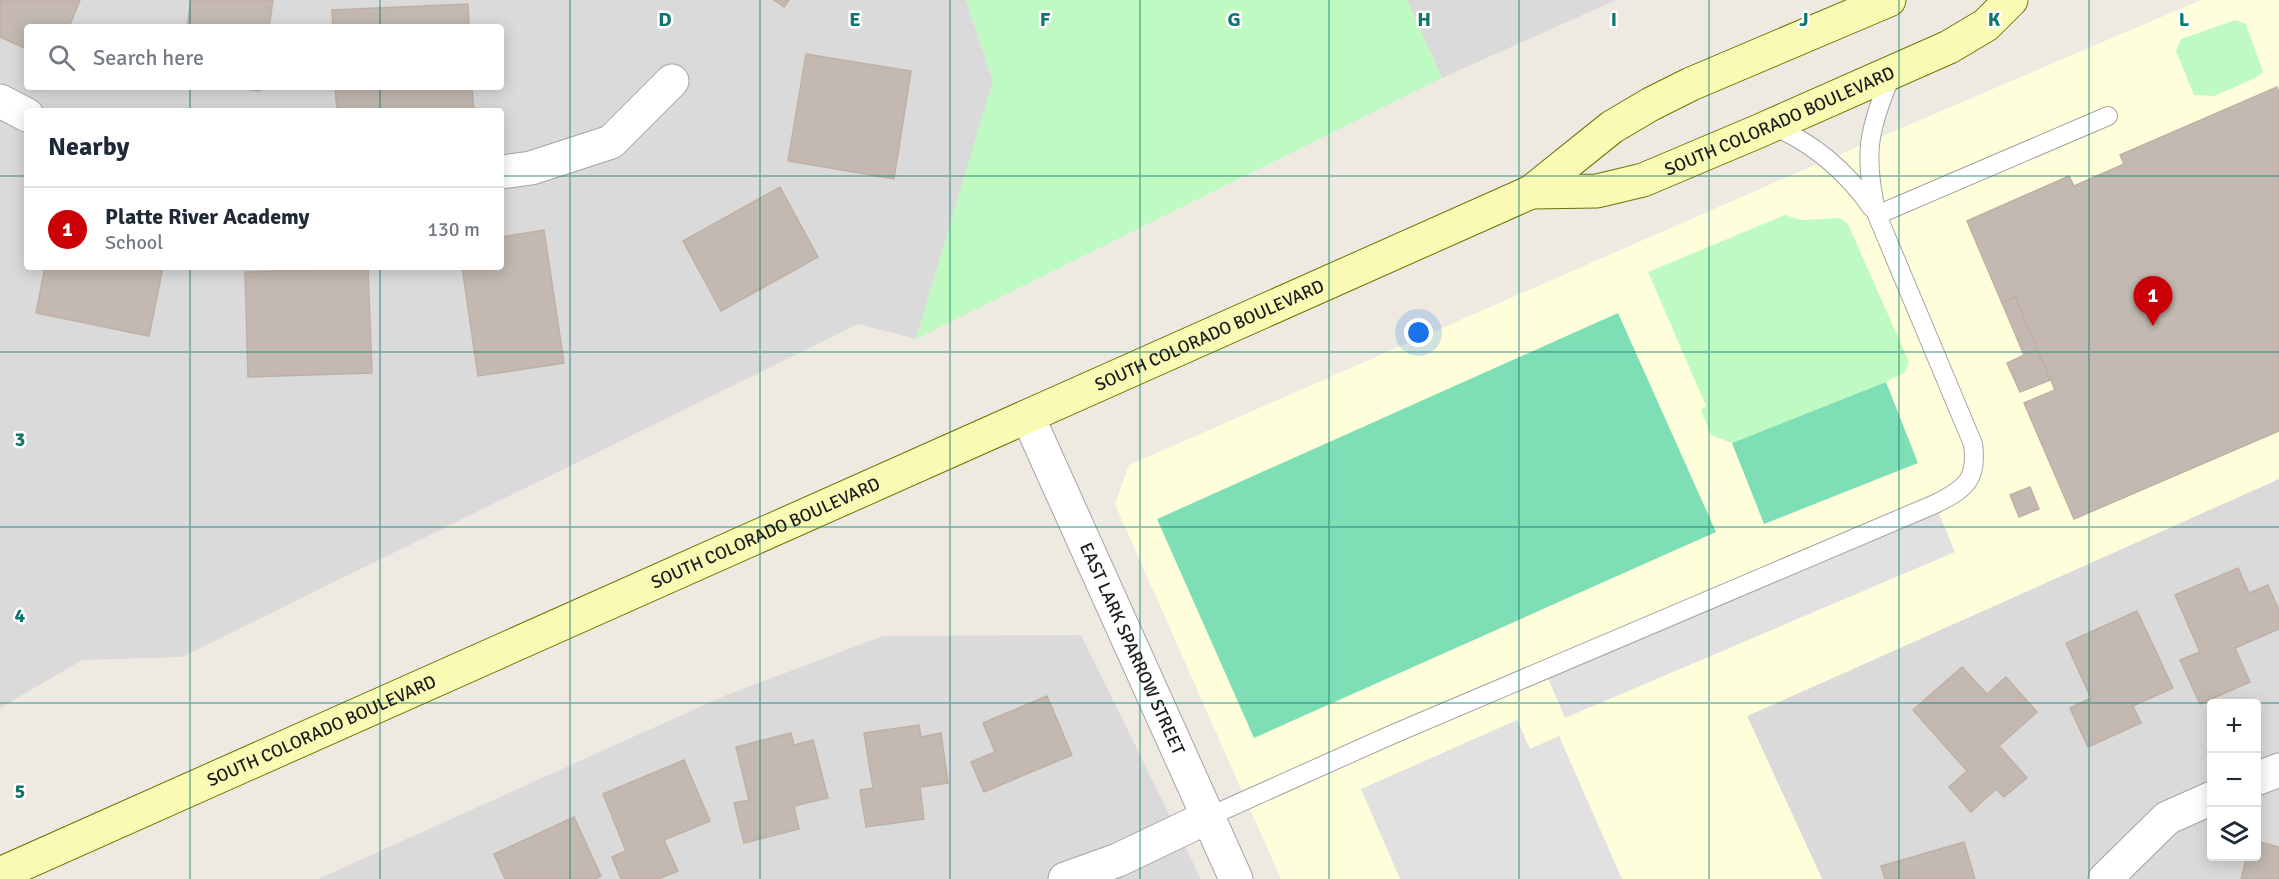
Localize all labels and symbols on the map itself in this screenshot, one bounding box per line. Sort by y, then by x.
text: D [658,7,672,32]
text: E [849,7,861,32]
text: F [1040,7,1051,32]
text: G [1227,7,1241,32]
text: H [1417,7,1431,32]
text: I [1611,7,1617,32]
text: J [1799,7,1809,32]
text: K [1988,7,2001,32]
text: L [2179,7,2190,32]
street label: SOUTH COLORADO BOULEVARD [1661,61,1898,181]
street label: SOUTH COLORADO BOULEVARD [1091,275,1327,396]
pin: 1 [2134,276,2172,326]
your location [1404,318,1433,347]
text: 3 [15,427,25,452]
street label: SOUTH COLORADO BOULEVARD [647,472,883,594]
street label: EAST LARK SPARROW STREET [1075,539,1190,758]
text: 4 [15,603,26,628]
street label: SOUTH COLORADO BOULEVARD [204,670,440,791]
text: 5 [15,779,25,804]

